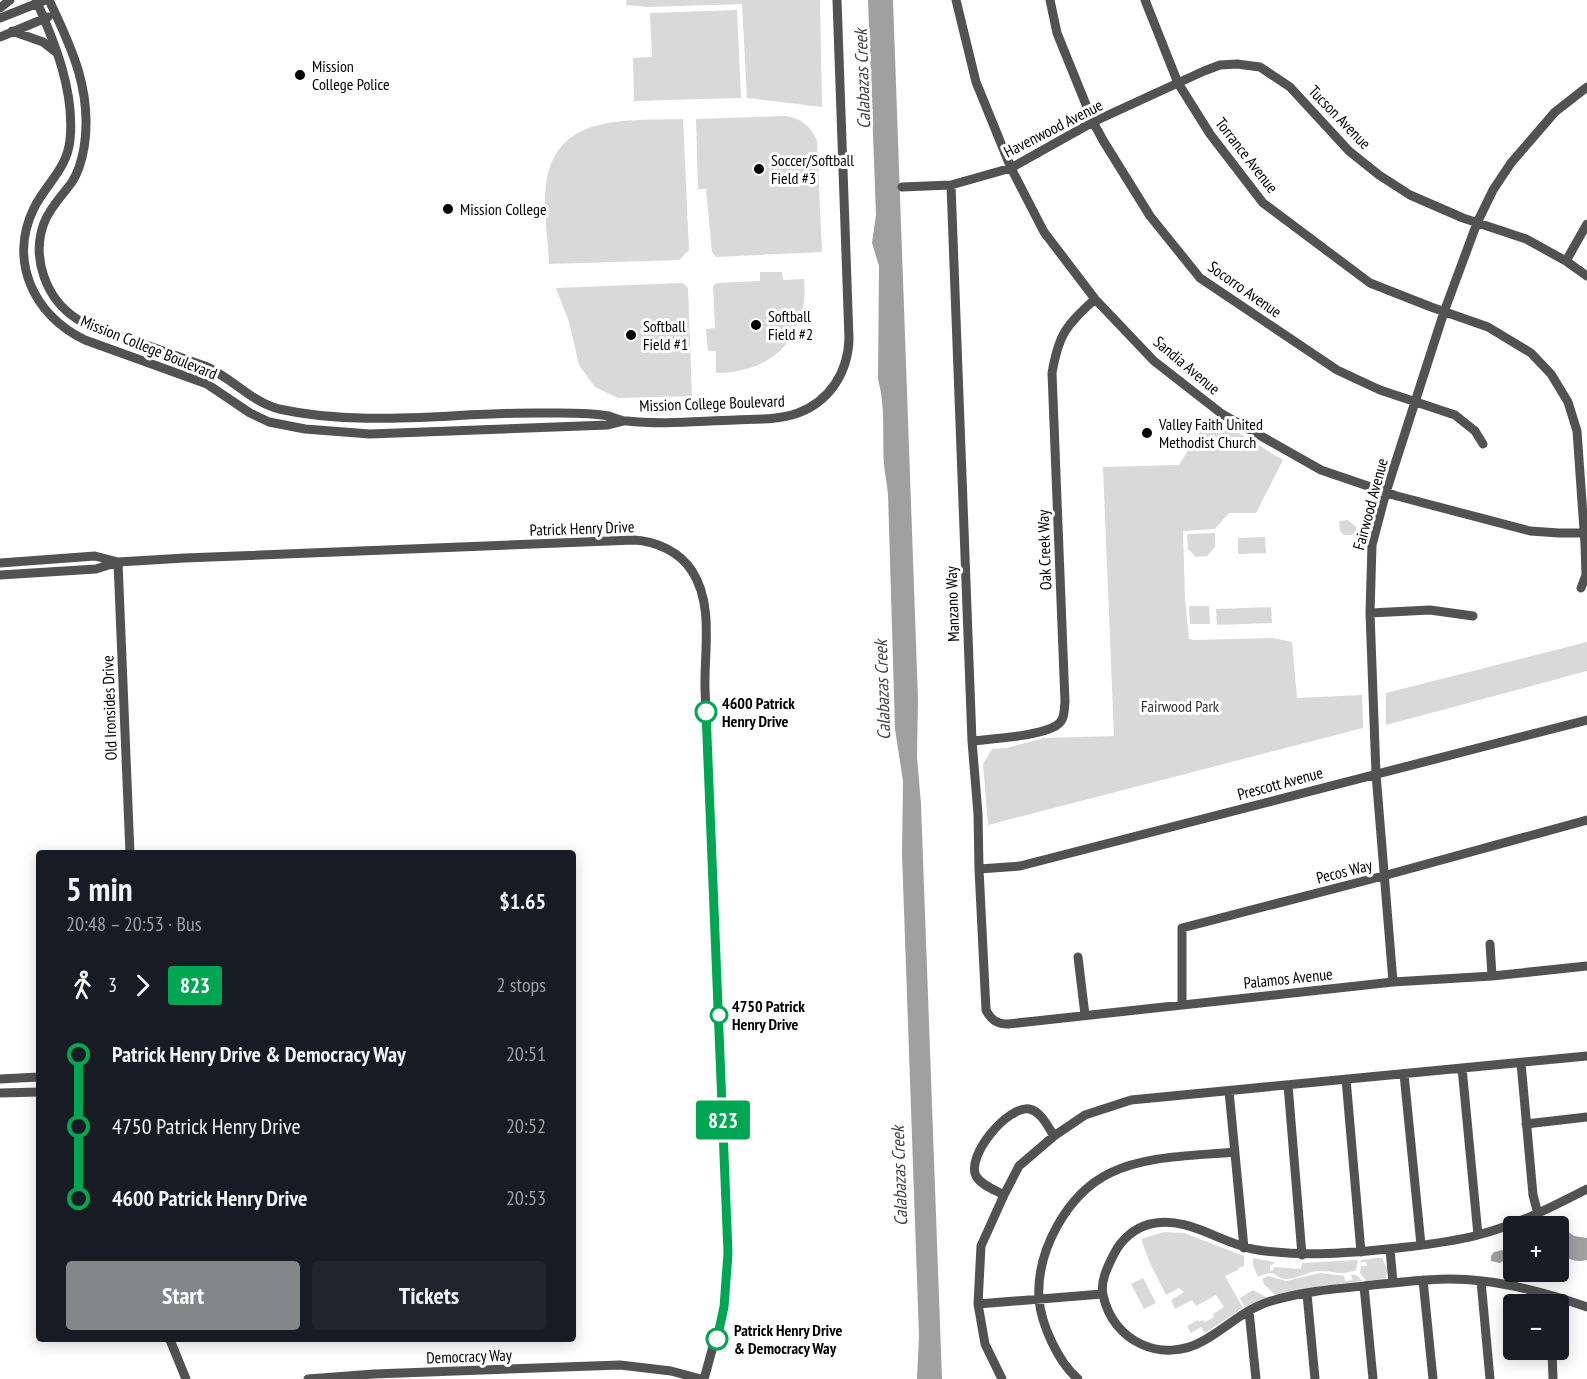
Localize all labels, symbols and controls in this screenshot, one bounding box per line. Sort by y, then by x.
water label: Calabazas Creek [849,27,875,129]
place label: Mission College Police [312,56,390,94]
marker: Mission College Police [293,68,307,82]
street label: Tucson Avenue [1305,81,1375,153]
street label: Havenwood Avenue [1000,95,1106,161]
street label: Torrance Avenue [1211,113,1283,197]
place label: Soccer/Softball Field #3 [771,150,854,188]
marker: Soccer/Softball Field #3 [752,162,766,176]
place label: Mission College [460,199,547,219]
marker: Mission College [441,202,455,216]
street label: Socorro Avenue [1204,256,1286,322]
place label: Softball Field #2 [768,306,813,344]
street label: Mission College Boulevard [78,311,220,384]
place label: Softball Field #1 [643,316,688,354]
marker: Softball Field #2 [749,318,763,332]
marker: Softball Field #1 [624,328,638,342]
street label: Sandia Avenue [1150,331,1224,399]
street label: Mission College Boulevard [639,390,785,416]
place label: Valley Faith United Methodist Church [1158,414,1263,452]
marker: Valley Faith United Methodist Church [1140,426,1154,440]
street label: Fairwood Avenue [1348,456,1392,552]
street label: Oak Creek Way [1033,509,1055,591]
street label: Patrick Henry Drive [529,516,635,540]
street label: Manzano Way [941,566,963,642]
water label: Calabazas Creek [869,638,895,740]
street label: Old Ironsides Drive [97,655,121,761]
place label: 4600 Patrick Henry Drive [722,693,795,731]
park label: Fairwood Park [1141,696,1220,716]
marker: 4600 Patrick Henry Drive [695,701,717,723]
street label: Prescott Avenue [1235,762,1325,804]
street label: Pecos Way [1314,854,1374,888]
text: 5 min [66,867,133,910]
text: $1.65 [499,887,546,915]
text: 20:48 – 20:53 · Bus [66,911,201,937]
street label: Palamos Avenue [1242,963,1334,993]
icon: walk [66,969,99,1002]
icon: forward [126,969,159,1002]
text: 3 [108,972,117,998]
text: 823 [180,972,210,999]
text: 2 stops [497,972,546,998]
place label: 4750 Patrick Henry Drive [732,996,805,1034]
marker: 4750 Patrick Henry Drive [710,1006,728,1024]
text: Patrick Henry Drive & Democracy Way [112,1040,406,1068]
text: 20:51 [506,1041,546,1067]
line badge: 823 [688,1100,758,1140]
text: 823 [708,1107,738,1134]
text: 4750 Patrick Henry Drive [112,1112,301,1140]
text: 20:52 [506,1113,546,1139]
water label: Calabazas Creek [886,1124,912,1226]
text: 4600 Patrick Henry Drive [112,1184,308,1212]
text: 20:53 [506,1185,546,1211]
map controls [1503,1216,1569,1360]
button: + [1503,1216,1569,1282]
button: Start [66,1261,300,1330]
button: Tickets [312,1261,546,1330]
button: − [1503,1294,1569,1360]
place label: Patrick Henry Drive & Democracy Way [734,1320,842,1358]
marker: Patrick Henry Drive & Democracy Way [706,1328,728,1350]
street label: Democracy Way [426,1345,512,1367]

